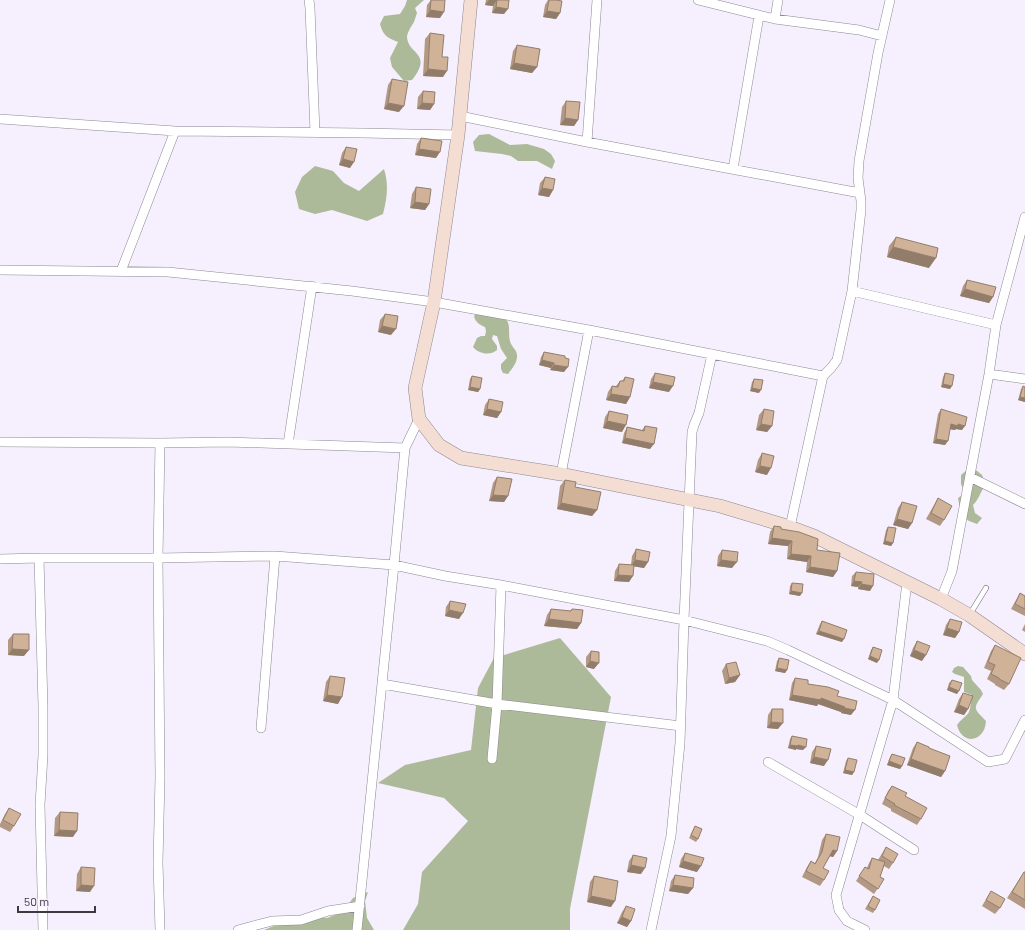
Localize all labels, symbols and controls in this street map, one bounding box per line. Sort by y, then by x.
scale bar [18,888,95,914]
text: 50 m [24,894,49,908]

